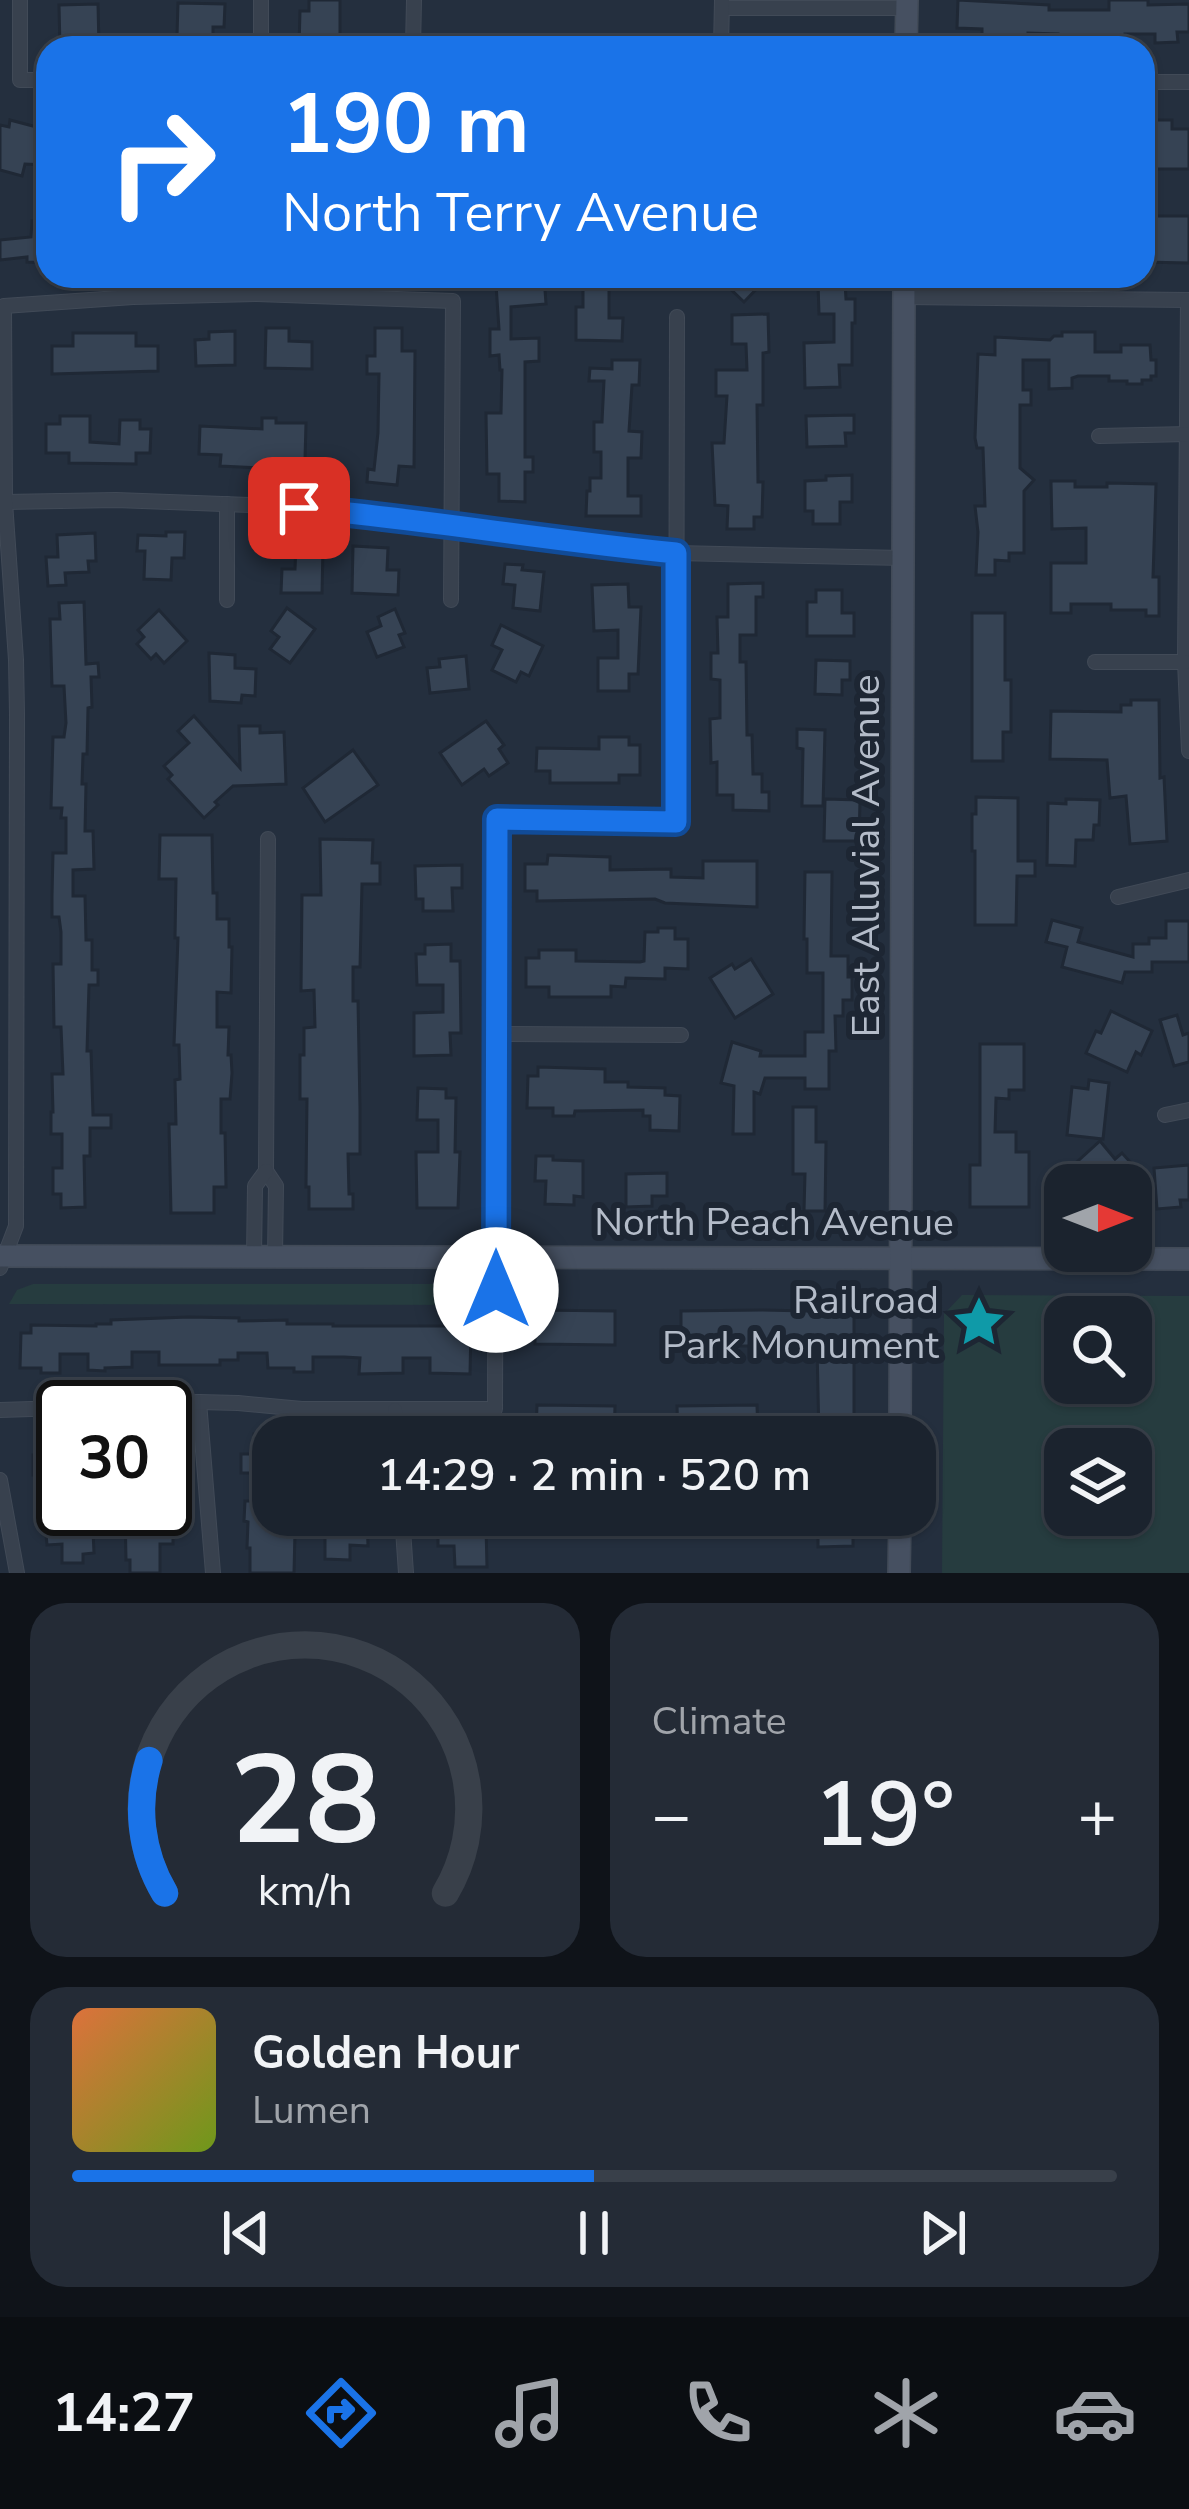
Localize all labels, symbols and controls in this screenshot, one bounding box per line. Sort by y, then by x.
text: 190 m [282,67,530,182]
icon: right [84,84,240,240]
text: North Terry Avenue [282,176,759,250]
pin [248,457,350,559]
icon: arrive [266,475,332,541]
street label: East Alluvial Avenue [840,675,893,1037]
north arrow [1044,1164,1152,1272]
map controls [1044,1164,1152,1536]
street label: North Peach Avenue [594,1196,954,1249]
position arrow [433,1227,559,1353]
place label: Railroad Park Monument [662,1274,939,1372]
place icon: Railroad Park Monument [950,1293,1008,1351]
button: search [1044,1296,1152,1404]
speed limit sign: 30 [36,1380,192,1536]
button: layers [1044,1428,1152,1536]
text: 14:29 · 2 min · 520 m [377,1445,811,1506]
text: Climate [652,1695,787,1748]
text: 28 [230,1716,380,1886]
text: 19° [813,1754,955,1877]
text: − [652,1771,691,1861]
text: + [1077,1771,1117,1861]
text: km/h [257,1862,352,1920]
text: Golden Hour [252,2023,519,2084]
text: Lumen [252,2084,371,2137]
icon: previous [213,2200,279,2266]
icon: pause [561,2200,627,2266]
icon: next [910,2200,976,2266]
icon: directions [299,2371,383,2455]
icon: music [488,2371,572,2455]
icon: phone [676,2371,760,2455]
icon: climate [864,2371,948,2455]
icon: car [1053,2371,1137,2455]
text: 14:27 [52,2376,195,2450]

